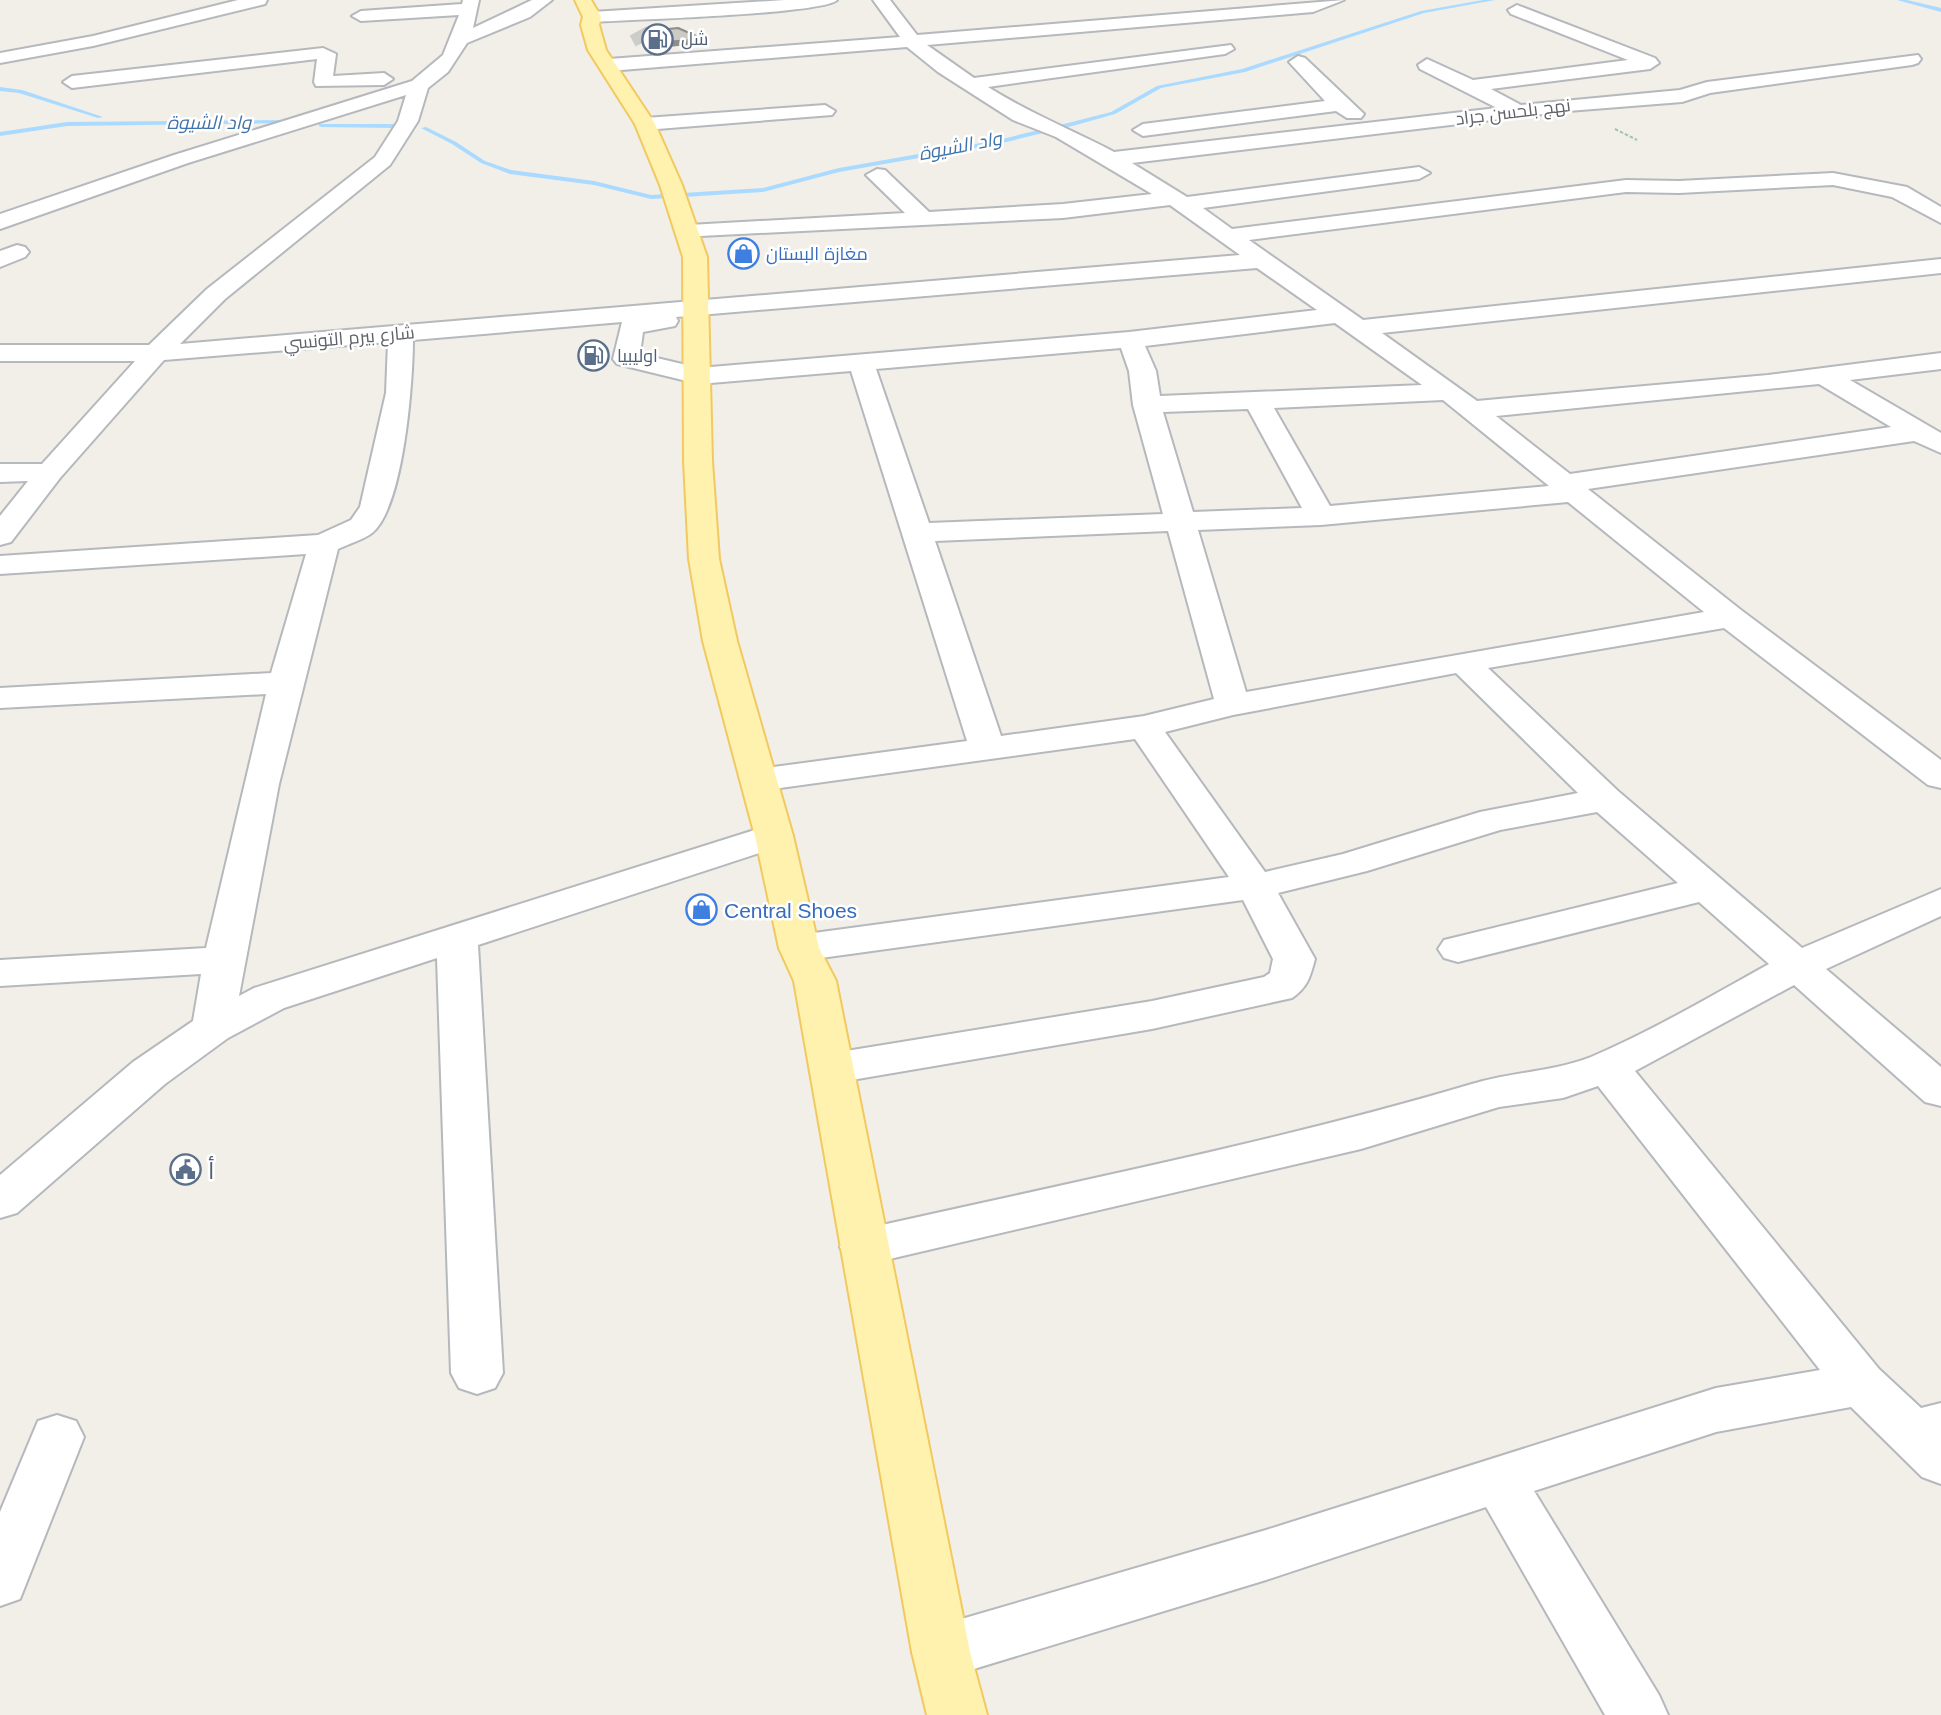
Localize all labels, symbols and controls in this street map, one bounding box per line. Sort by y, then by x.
fuel station icon: شل [641,22,675,56]
place label: شل [681,29,708,50]
street label: نهج بلحسن جراد [1454,95,1572,131]
water label: واد الشيوة [167,112,253,134]
water label: واد الشيوة [917,127,1005,165]
shop icon: مغازة البستان [726,237,760,271]
place label: مغازة البستان [766,244,868,265]
street label: شارع بيرم التونسي [283,322,416,357]
fuel station icon: اوليبيا [577,339,611,373]
place label: اوليبيا [617,346,658,367]
shop icon: Central Shoes [684,893,718,927]
place label: Central Shoes [724,899,857,922]
public building icon: أ [168,1153,202,1187]
place label: أ [208,1155,214,1184]

